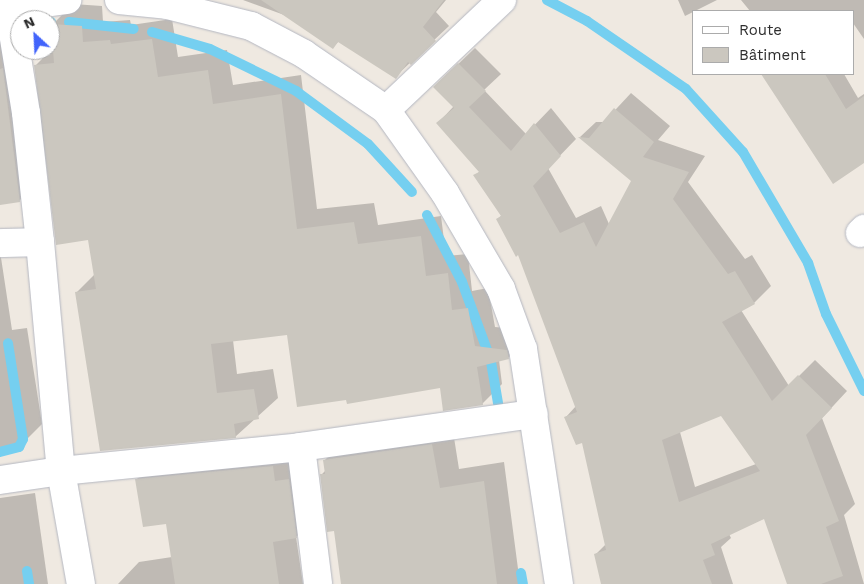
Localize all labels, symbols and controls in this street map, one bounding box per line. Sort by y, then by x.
north arrow [10,10,60,60]
legend [692,10,854,75]
text: N [21,13,37,32]
text: Route [739,21,782,39]
text: Bâtiment [739,46,806,64]

